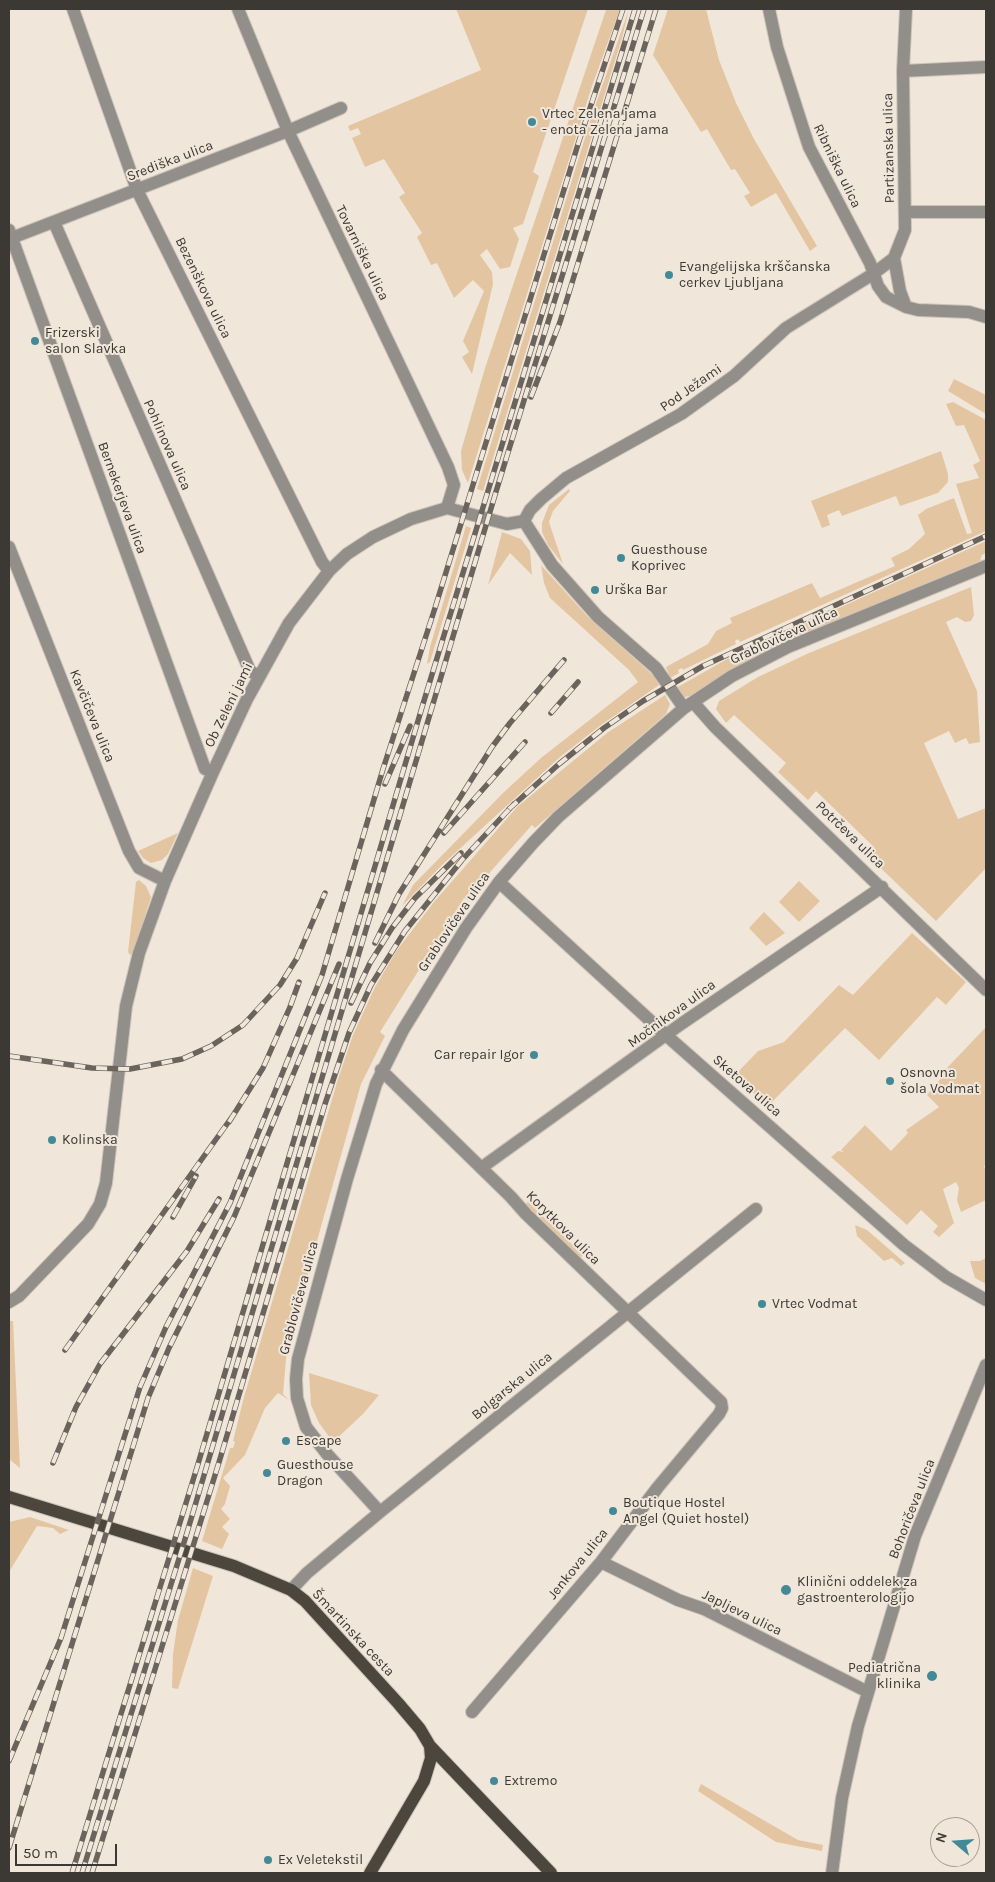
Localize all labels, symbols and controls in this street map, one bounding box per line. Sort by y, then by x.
street label: Partizanska ulica [880,93,898,203]
place label: Vrtec Zelena jama - enota Zelena jama [542,106,669,138]
marker: Vrtec Zelena jama - enota Zelena jama [526,116,538,128]
street label: Ribniška ulica [809,121,865,211]
street label: Središka ulica [125,137,215,185]
street label: Tovarniška ulica [332,203,392,303]
street label: Bezenškova ulica [171,235,235,341]
place label: Evangelijska krščanska cerkev Ljubljana [679,259,831,292]
marker: Evangelijska krščanska cerkev Ljubljana [663,269,675,281]
place label: Frizerski salon Slavka [45,325,126,358]
marker: Frizerski salon Slavka [29,335,41,347]
street label: Pod Ježami [657,361,725,415]
street label: Pohlinova ulica [139,397,195,493]
street label: Bernekerjeva ulica [94,440,150,556]
place label: Guesthouse Koprivec [631,542,707,574]
marker: Guesthouse Koprivec [615,552,627,564]
place label: Urška Bar [605,582,667,598]
marker: Urška Bar [589,584,601,596]
street label: Grablovičeva ulica [728,604,840,668]
street label: Ob Zeleni jami [201,660,257,750]
street label: Kavčičeva ulica [66,667,118,765]
street label: Potrčeva ulica [812,798,888,872]
street label: Grablovičeva ulica [414,869,494,975]
street label: Močnikova ulica [625,977,719,1051]
place label: Car repair Igor [434,1047,524,1063]
marker: Car repair Igor [528,1049,540,1061]
street label: Sketova ulica [709,1051,785,1121]
place label: Osnovna šola Vodmat [900,1065,979,1098]
marker: Osnovna šola Vodmat [884,1075,896,1087]
place label: Kolinska [62,1132,118,1148]
marker: Kolinska [46,1134,58,1146]
street label: Korytkova ulica [522,1187,604,1269]
street label: Grablovičeva ulica [276,1239,322,1357]
place label: Vrtec Vodmat [772,1296,857,1312]
marker: Vrtec Vodmat [756,1298,768,1310]
street label: Bolgarska ulica [468,1348,556,1424]
place label: Escape [296,1433,342,1449]
marker: Escape [280,1435,292,1447]
place label: Guesthouse Dragon [277,1457,353,1490]
street label: Bohoričeva ulica [885,1457,939,1561]
marker: Guesthouse Dragon [261,1467,273,1479]
place label: Boutique Hostel Angel (Quiet hostel) [623,1495,749,1528]
marker: Boutique Hostel Angel (Quiet hostel) [607,1505,619,1517]
street label: Jenkova ulica [544,1525,612,1603]
place label: Klinični oddelek za gastroenterologijo [797,1574,917,1606]
marker: Klinični oddelek za gastroenterologijo [779,1583,793,1597]
street label: Šmartinska cesta [308,1586,398,1680]
street label: Japljeva ulica [699,1586,785,1640]
place label: Pediatrična klinika [848,1660,921,1692]
marker: Pediatrična klinika [925,1669,939,1683]
place label: Extremo [504,1773,557,1789]
marker: Extremo [488,1775,500,1787]
north arrow [930,1817,980,1867]
text: N [932,1830,951,1845]
scale bar [18,1834,120,1866]
text: 50 m [23,1844,58,1862]
place label: Ex Veletekstil [278,1852,363,1868]
marker: Ex Veletekstil [262,1854,274,1866]

